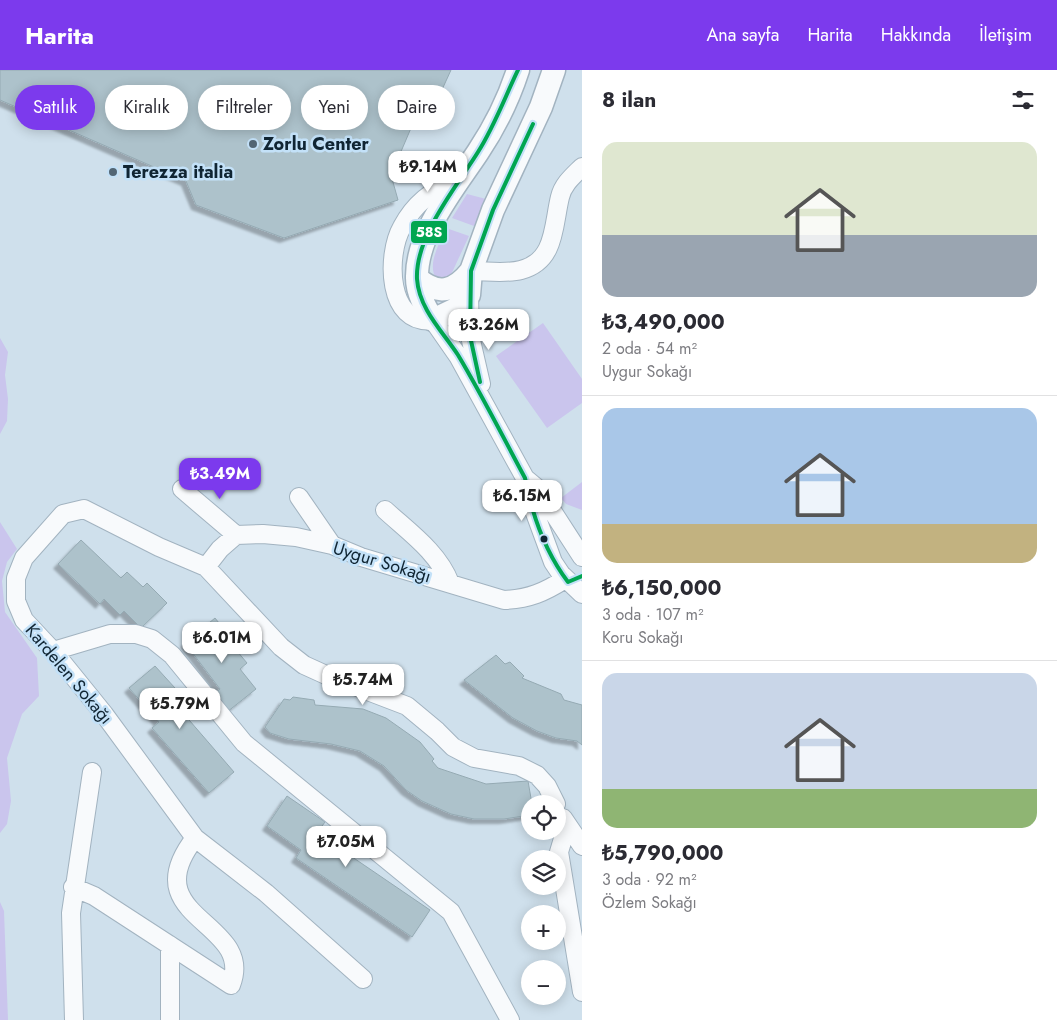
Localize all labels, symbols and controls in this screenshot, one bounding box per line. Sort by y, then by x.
text: Harita [25,18,94,53]
text: Ana sayfa [706,22,779,48]
text: Harita [807,22,853,48]
text: Hakkında [881,22,951,48]
text: İletişim [979,22,1032,48]
chip: Satılık [15,85,95,130]
chip: Kiralık [105,85,188,130]
chip: Filtreler [198,85,291,130]
chip: Yeni [301,85,368,130]
chip: Daire [378,85,455,130]
text: 8 ilan [602,85,656,115]
icon: filters [1009,86,1037,114]
place label: Zorlu Center [263,131,370,157]
marker: Zorlu Center [247,138,259,150]
pin: ₺9.14M [387,150,469,193]
text: ₺9.14M [399,155,457,178]
place label: Terezza italia [123,159,233,185]
marker: Terezza italia [107,166,119,178]
icon: home [775,175,865,265]
line badge: 58S [410,220,448,244]
text: 58S [416,222,443,242]
text: ₺3,490,000 [602,307,725,337]
pin: ₺3.26M [448,308,530,351]
text: ₺3.26M [459,313,519,336]
text: 2 oda · 54 m² [602,337,697,360]
text: Uygur Sokağı [602,360,692,383]
icon: home [775,440,865,530]
pin: ₺3.49M [179,458,261,500]
text: ₺3.49M [190,462,250,485]
pin: ₺6.15M [481,480,563,522]
text: ₺6.15M [493,484,551,507]
unlabelled marker [539,534,549,544]
street label: Uygur Sokağı [330,535,434,589]
text: ₺6,150,000 [602,573,722,603]
text: 3 oda · 107 m² [602,603,704,626]
street label: Kardelen Sokağı [19,618,119,730]
pin: ₺6.01M [181,622,263,664]
text: ₺6.01M [193,626,251,649]
text: Koru Sokağı [602,626,684,649]
pin: ₺5.74M [322,664,404,706]
text: ₺5.74M [333,668,393,691]
pin: ₺5.79M [139,688,221,730]
text: ₺5.79M [150,692,210,715]
icon: home [775,705,865,795]
map controls [521,795,566,1005]
button: locate [521,795,566,840]
pin: ₺7.05M [305,826,387,868]
text: ₺7.05M [317,830,375,853]
text: ₺5,790,000 [602,838,724,868]
button: layers [521,850,566,895]
text: 3 oda · 92 m² [602,868,697,891]
text: Özlem Sokağı [602,891,697,914]
button: + [521,905,566,950]
button: − [521,960,566,1005]

